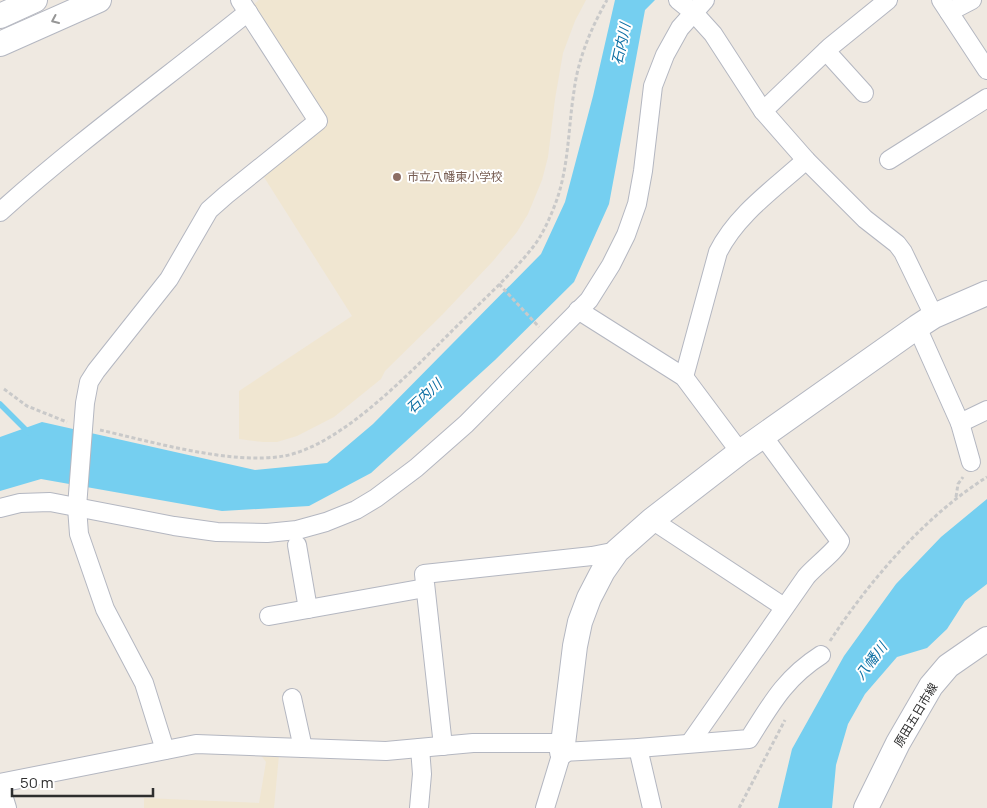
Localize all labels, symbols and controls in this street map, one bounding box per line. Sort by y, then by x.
one-way arrow [51,13,60,24]
water label: 石内川 [607,19,635,66]
place label: 市立八幡東小学校 [407,168,503,185]
marker: 市立八幡東小学校 [391,171,403,183]
water label: 石内川 [402,373,447,417]
water label: 八幡川 [850,637,892,683]
street label: 原田五日市線 [890,679,941,750]
scale bar [12,766,154,798]
text: 50 m [20,772,54,793]

